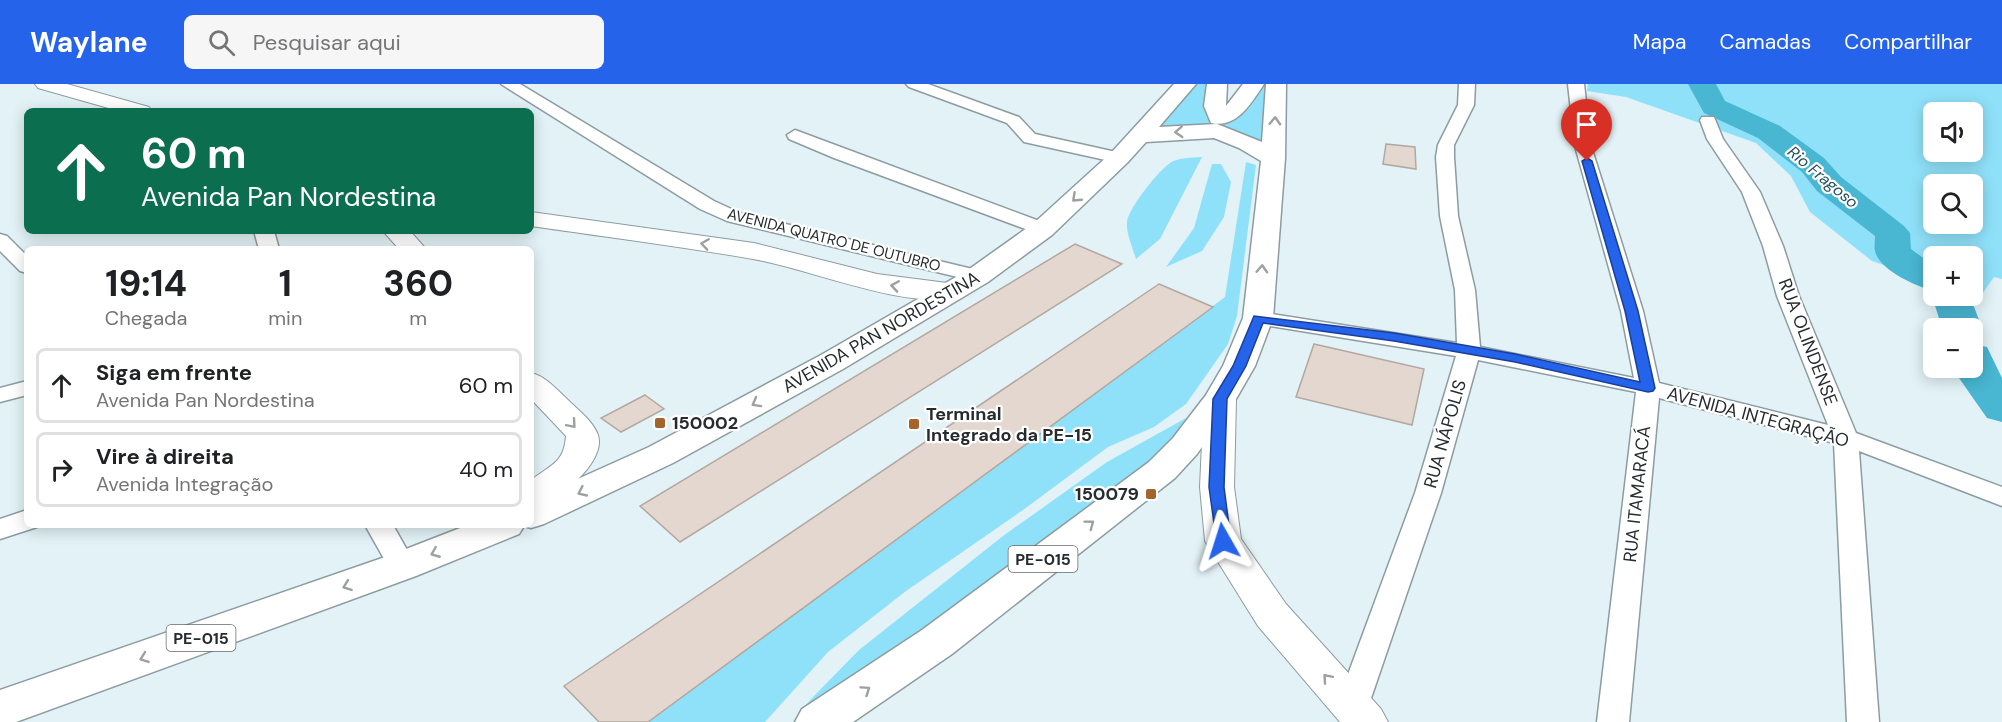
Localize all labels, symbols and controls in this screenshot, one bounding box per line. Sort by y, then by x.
search box [184,15,604,69]
text: Waylane [30,24,148,61]
icon: search [205,26,238,59]
text: Pesquisar aqui [253,28,401,57]
text: Mapa [1633,28,1686,56]
text: Camadas [1719,28,1811,56]
text: Compartilhar [1844,28,1972,56]
pin [1561,99,1612,161]
map controls [1923,102,1983,378]
button: sound [1923,102,1983,162]
icon: arrive [1570,108,1603,141]
one-way arrow [1268,117,1281,126]
one-way arrow [1174,125,1183,138]
text: 60 m [141,126,247,181]
icon: ahead [42,132,120,210]
water label: Rio Fragoso [1783,141,1863,213]
button: search [1923,174,1983,234]
text: Avenida Pan Nordestina [141,179,436,214]
one-way arrow [1073,191,1083,202]
street label: AVENIDA QUATRO DE OUTUBRO [725,204,943,276]
one-way arrow [700,239,709,251]
button: + [1923,246,1983,306]
text: 19:14 [105,260,187,307]
text: 1 [279,260,292,307]
text: 360 [383,260,453,307]
one-way arrow [1255,265,1268,274]
street label: AVENIDA PAN NORDESTINA [778,266,984,398]
street label: RUA OLINDENSE [1773,275,1843,409]
one-way arrow [890,281,899,293]
text: Chegada [105,305,187,331]
text: min [268,305,302,331]
text: m [409,305,427,331]
button: − [1923,318,1983,378]
text: Siga em frente [96,358,252,387]
icon: ahead [45,369,78,402]
text: 60 m [459,371,513,400]
street label: RUA NÁPOLIS [1418,377,1472,491]
street label: AVENIDA INTEGRAÇÃO [1664,381,1852,453]
text: Avenida Pan Nordestina [96,387,315,413]
one-way arrow [752,396,762,407]
place label: Terminal Integrado da PE-15 [926,402,1092,447]
place label: 150002 [672,411,738,435]
marker: 150002 [653,416,667,430]
one-way arrow [565,417,576,427]
marker: Terminal Integrado da PE-15 [907,417,921,431]
street label: RUA ITAMARACÁ [1618,425,1656,563]
text: Vire à direita [96,442,234,471]
icon: right [45,453,78,486]
text: 40 m [459,455,513,484]
text: Avenida Integração [96,471,273,497]
place label: 150079 [1075,482,1139,506]
one-way arrow [578,485,589,497]
marker: 150079 [1144,487,1158,501]
position arrow [1191,509,1255,573]
one-way arrow [1084,520,1095,531]
one-way arrow [430,546,441,558]
road number: PE-015 [1008,546,1078,572]
one-way arrow [342,578,353,591]
road number: PE-015 [166,625,236,651]
one-way arrow [139,651,150,663]
one-way arrow [1323,674,1334,685]
one-way arrow [860,686,871,697]

